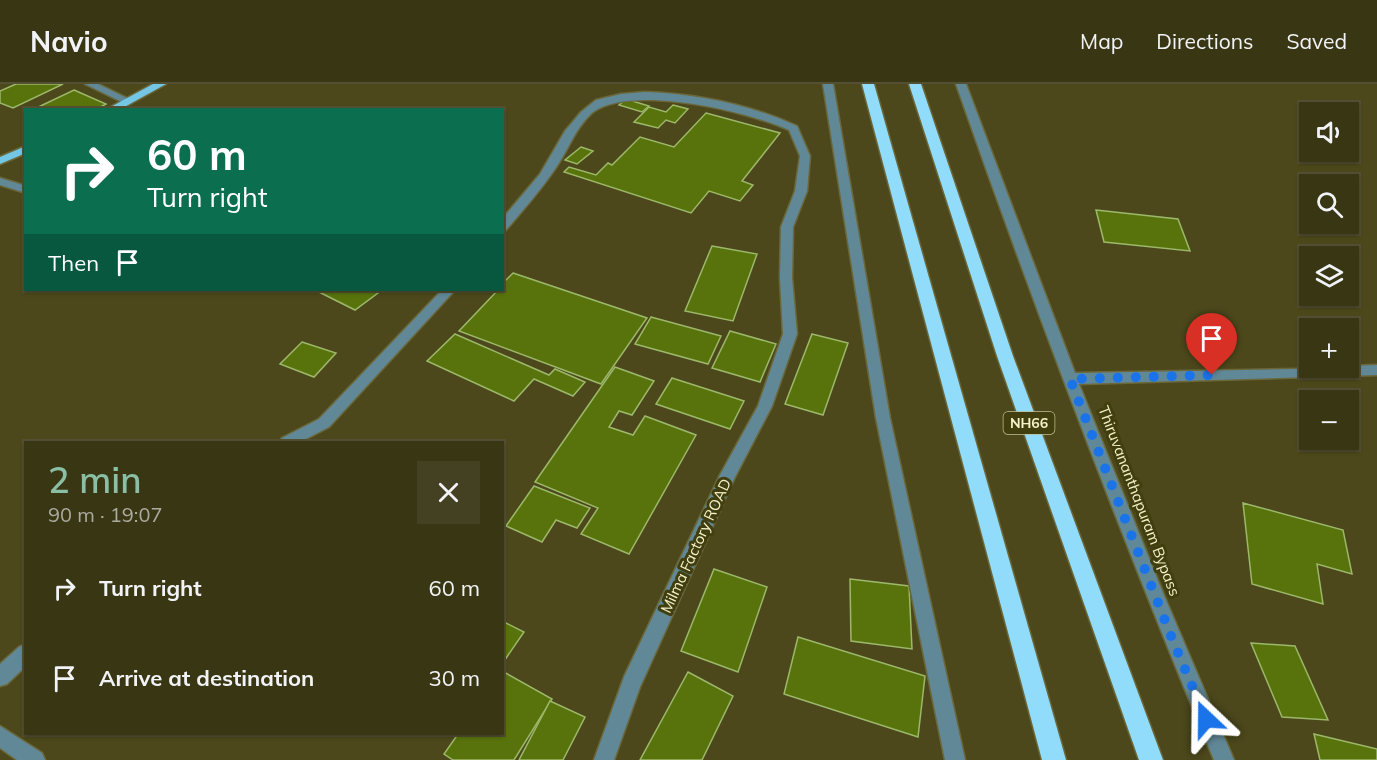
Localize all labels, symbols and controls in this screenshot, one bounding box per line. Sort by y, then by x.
text: Navio [30,24,107,59]
text: Map [1080,28,1123,54]
text: Directions [1156,28,1253,54]
text: Saved [1286,28,1347,54]
map controls [1299,102,1359,450]
button: sound [1299,102,1359,162]
text: 60 m [147,128,247,181]
icon: right [48,132,126,210]
button: search [1299,174,1359,234]
text: Turn right [147,180,267,214]
icon: arrive [111,246,144,279]
button: layers [1299,246,1359,306]
text: Then [48,249,99,277]
pin [1186,313,1237,375]
button: + [1299,318,1359,378]
icon: arrive [1195,322,1228,355]
button: − [1299,390,1359,450]
street label: Thiruvananthapuram Bypass [1094,403,1185,599]
road number: NH66 [1004,412,1054,434]
text: 2 min [48,457,142,502]
button: close [417,461,480,524]
street label: Milma Factory ROAD [656,476,735,616]
text: 90 m · 19:07 [48,502,162,527]
icon: right [48,572,81,605]
text: Turn right [99,574,202,602]
text: 60 m [429,574,480,602]
icon: arrive [48,662,81,695]
text: Arrive at destination [99,664,314,692]
text: 30 m [429,664,480,692]
position arrow [1174,687,1238,751]

